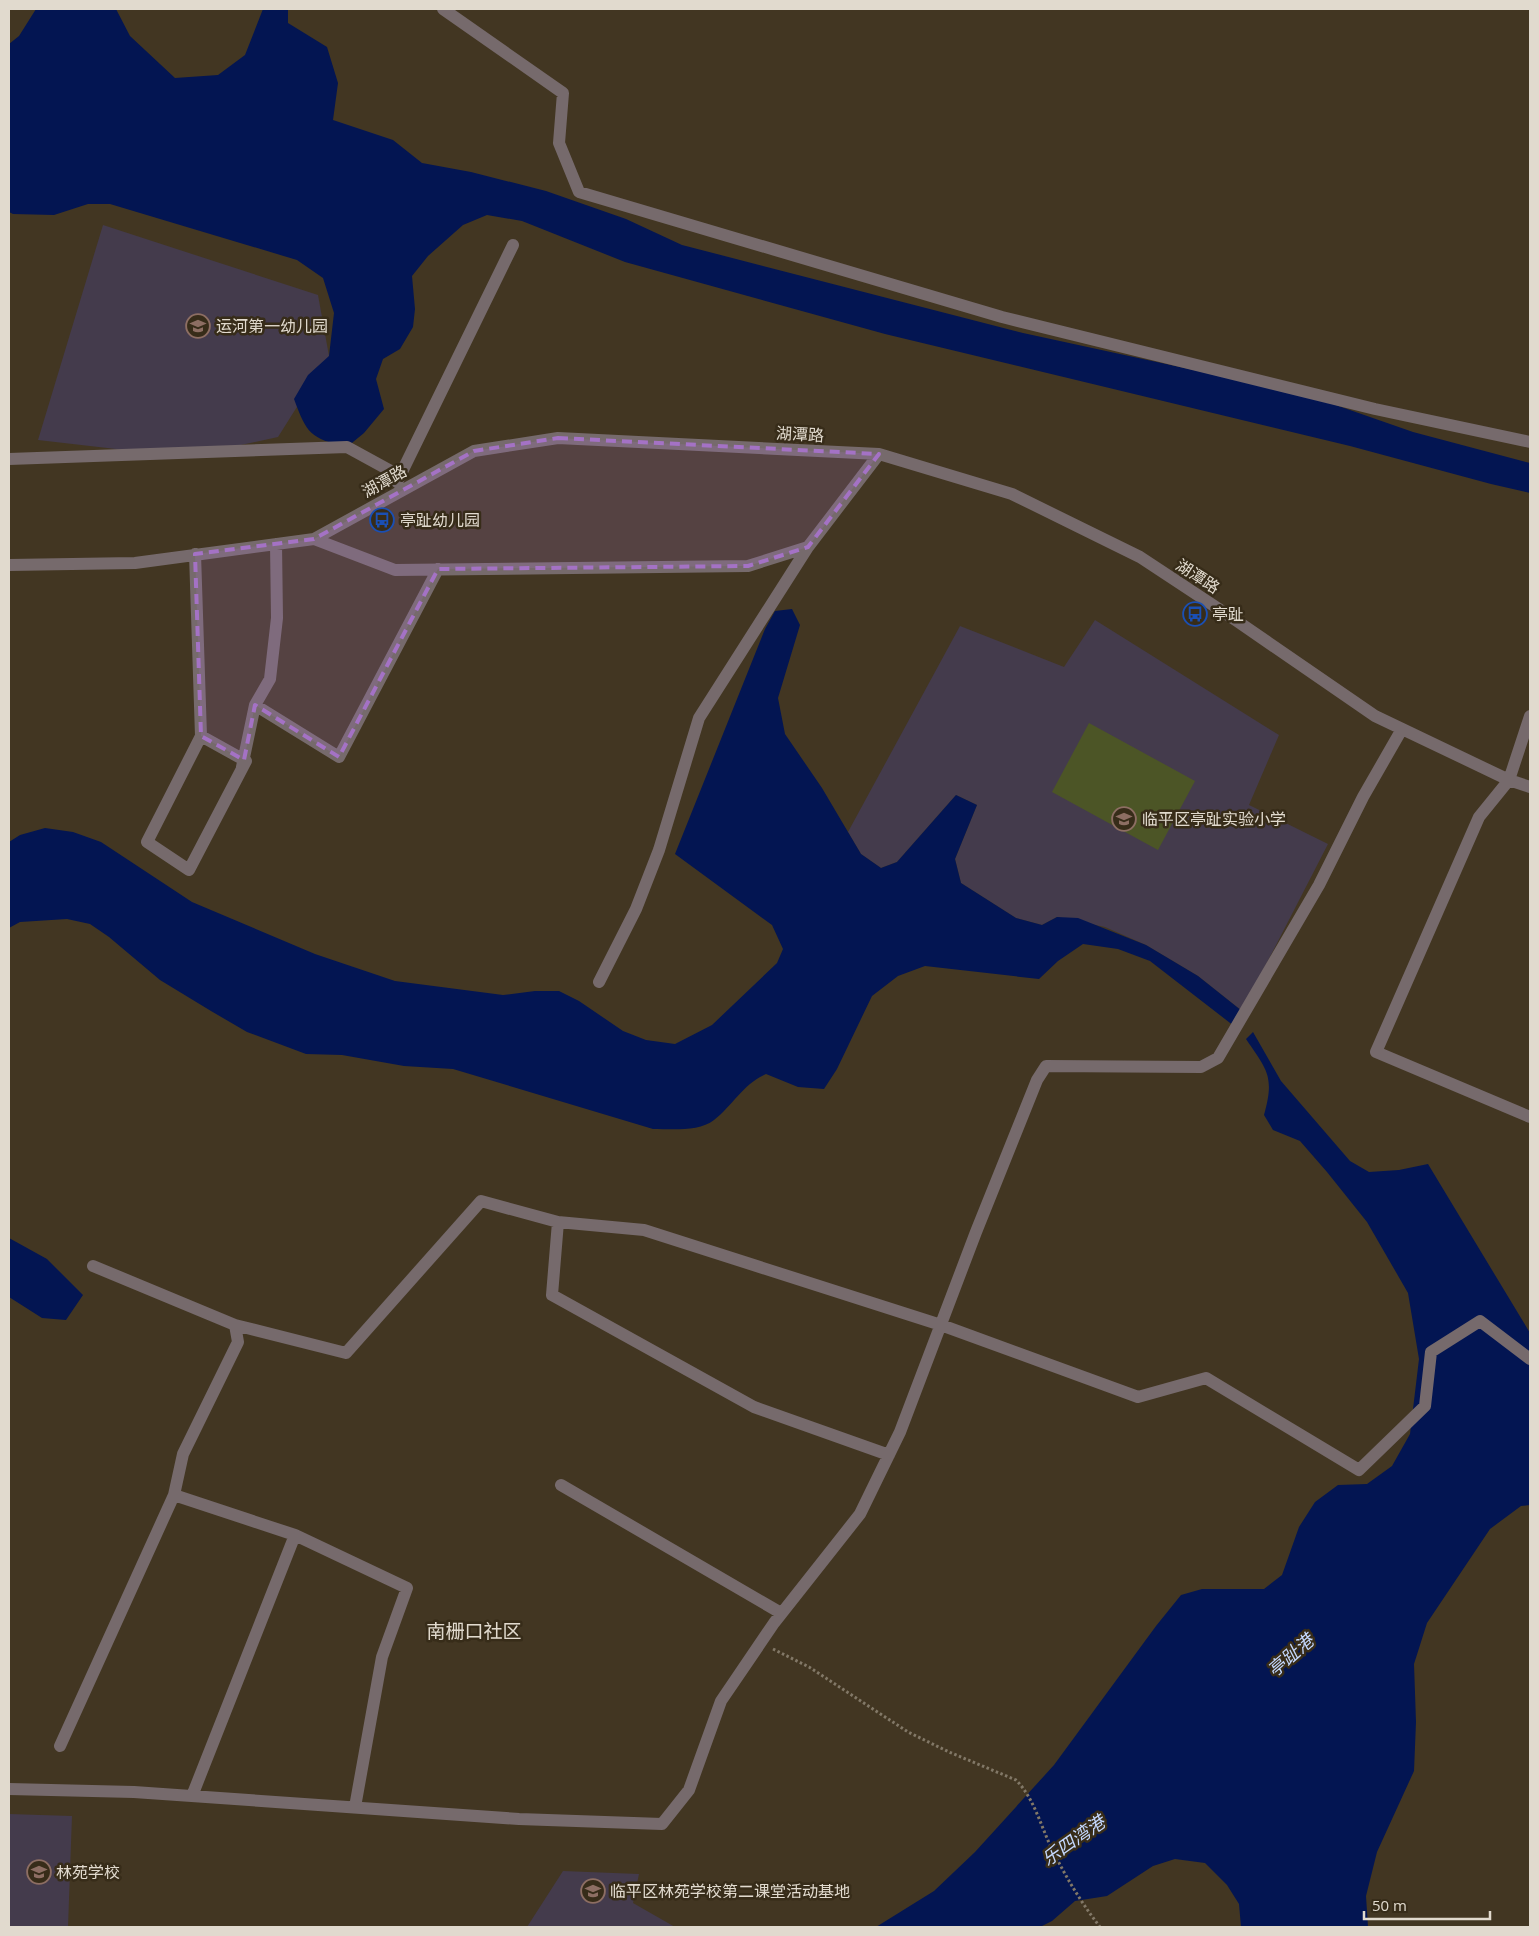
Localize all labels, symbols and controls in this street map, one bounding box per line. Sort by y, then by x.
school or university icon: 运河第一幼儿园 [185,313,211,339]
place label: 运河第一幼儿园 [216,315,328,337]
street label: 湖潭路 [775,422,825,446]
street label: 湖潭路 [358,460,410,502]
bus stop icon: 亭趾幼儿园 [369,507,395,533]
place label: 亭趾幼儿园 [400,509,480,531]
street label: 湖潭路 [1172,554,1224,598]
bus stop icon: 亭趾 [1182,601,1208,627]
place label: 亭趾 [1212,603,1244,625]
school or university icon: 临平区亭趾实验小学 [1111,806,1137,832]
place label: 临平区亭趾实验小学 [1142,808,1286,830]
district label: 南栅口社区 [426,1618,522,1644]
water label: 亭趾港 [1262,1626,1321,1682]
water label: 乐四湾港 [1037,1808,1112,1870]
school or university icon: 林苑学校 [26,1859,52,1885]
place label: 林苑学校 [56,1861,120,1883]
school or university icon: 临平区林苑学校第二课堂活动基地 [580,1878,606,1904]
place label: 临平区林苑学校第二课堂活动基地 [610,1880,850,1902]
scale bar [1364,1888,1490,1920]
text: 50 m [1372,1895,1407,1915]

